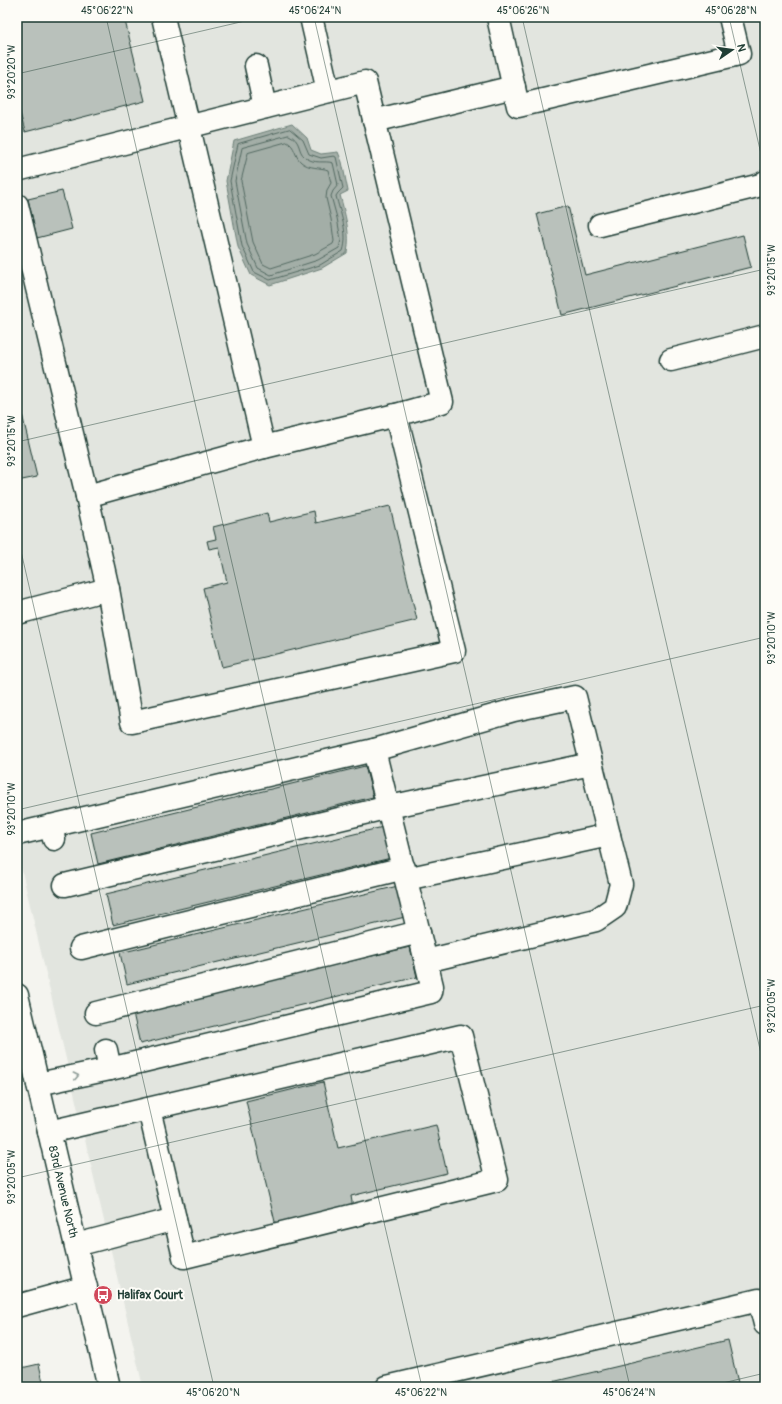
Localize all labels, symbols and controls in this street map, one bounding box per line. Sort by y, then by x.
text: 45°06'22"N [81,5,133,17]
text: 45°06'24"N [289,5,341,17]
text: 45°06'26"N [497,5,549,17]
text: 45°06'28"N [705,5,757,17]
north arrow [712,30,752,70]
text: N [734,43,749,53]
text: 93°20'20"W [6,44,18,99]
text: 93°20'15"W [766,244,778,296]
text: 93°20'15"W [6,415,18,467]
text: 93°20'10"W [766,611,778,664]
text: 93°20'10"W [6,782,18,835]
text: 93°20'05"W [766,978,778,1033]
one-way arrow [73,1072,79,1080]
street label: 83rd Avenue North [45,1144,81,1240]
text: 93°20'05"W [6,1149,18,1204]
bus stop icon: Halifax Court [92,1284,114,1306]
place label: Halifax Court [117,1288,184,1303]
text: 45°06'20"N [186,1387,240,1399]
text: 45°06'22"N [395,1387,447,1399]
text: 45°06'24"N [603,1387,655,1399]

